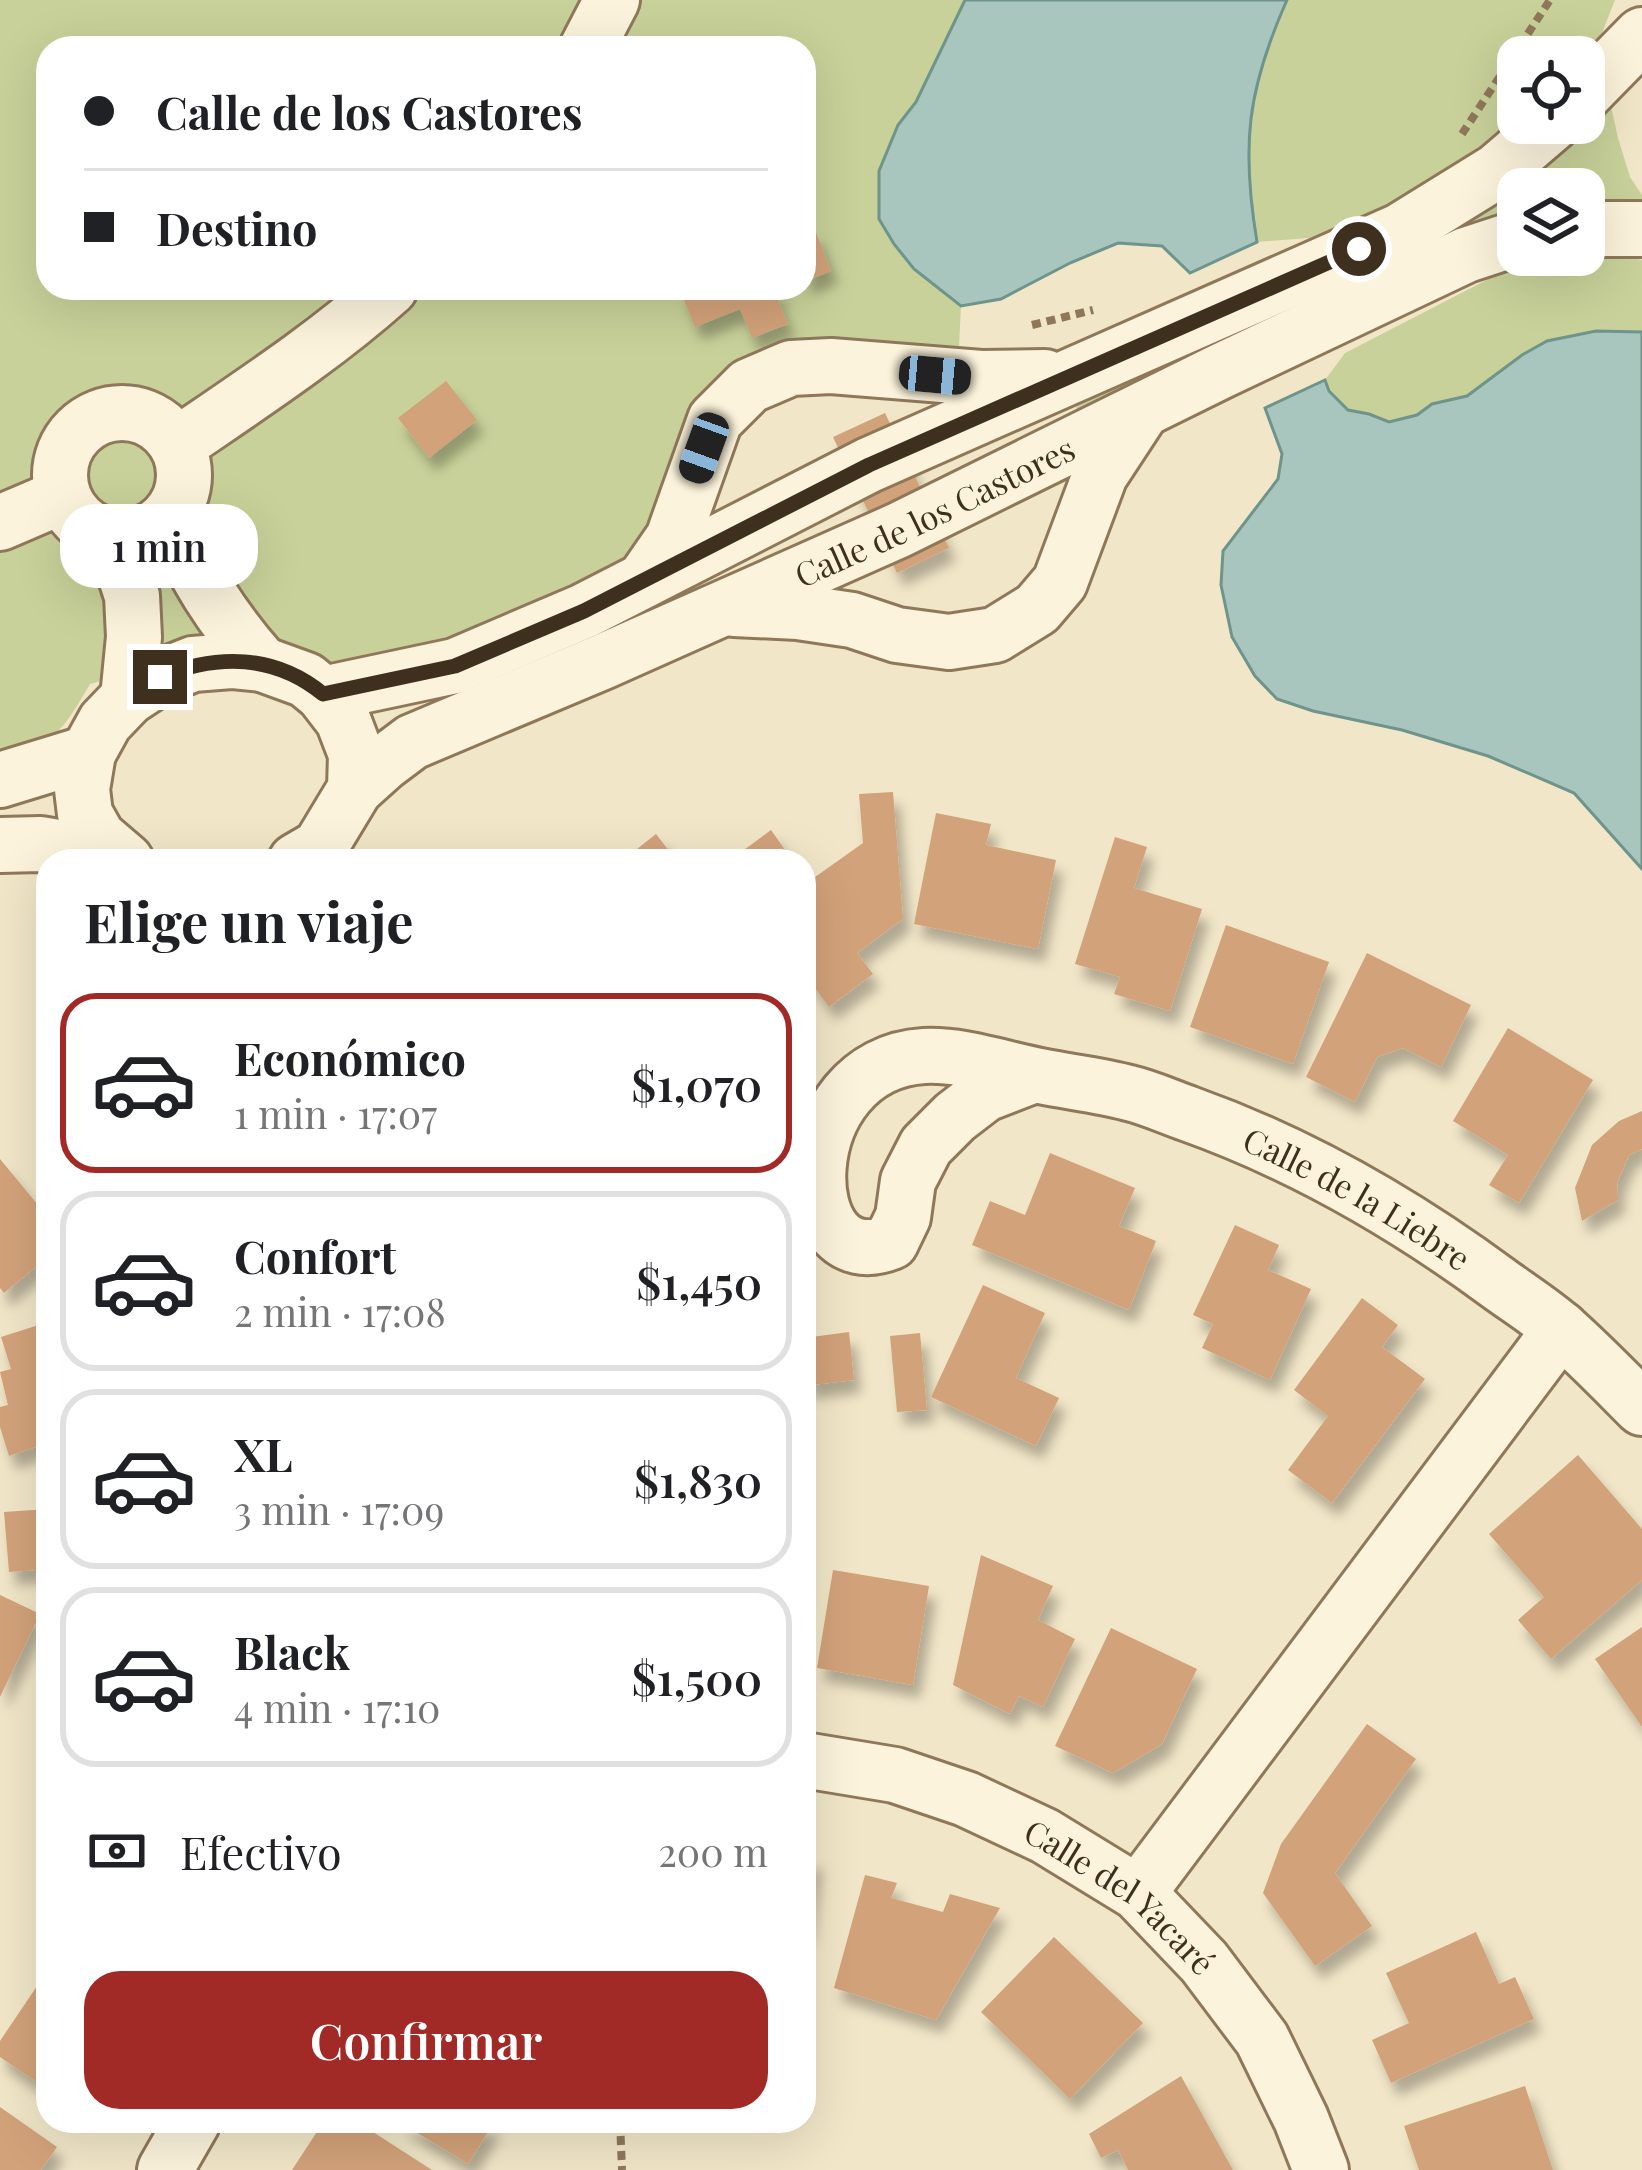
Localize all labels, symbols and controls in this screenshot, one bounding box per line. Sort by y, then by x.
map controls [1497,36,1605,276]
button: locate [1497,36,1605,144]
text: Calle de los Castores [156,81,583,141]
button: layers [1497,168,1605,276]
text: Destino [156,197,317,257]
route start [1332,222,1386,276]
car [898,354,972,396]
car [675,408,733,488]
street label: Calle de los Castores [787,425,1081,596]
callout: 1 min [61,503,259,587]
text: 1 min [112,520,206,572]
route end [133,650,187,704]
text: Elige un viaje [84,885,413,957]
text: Económico [234,1027,466,1087]
icon: car [90,1029,198,1137]
text: $1,070 [631,1053,762,1113]
text: 1 min · 17:07 [234,1087,437,1139]
street label: Calle de la Liebre [1237,1116,1480,1279]
text: Confort [234,1225,396,1285]
icon: car [90,1227,198,1335]
text: $1,450 [636,1251,762,1311]
text: 2 min · 17:08 [234,1285,446,1337]
text: XL [234,1423,293,1483]
icon: car [90,1425,198,1533]
text: $1,830 [634,1449,762,1509]
text: 3 min · 17:09 [234,1483,444,1535]
text: Black [234,1621,350,1681]
icon: car [90,1623,198,1731]
text: $1,500 [632,1647,762,1707]
text: 4 min · 17:10 [234,1681,441,1733]
street label: Calle del Yacaré [1018,1808,1226,1983]
icon: cash [84,1818,150,1884]
text: Efectivo [180,1821,342,1881]
text: 200 m [658,1825,768,1877]
button: Confirmar [84,1971,768,2109]

